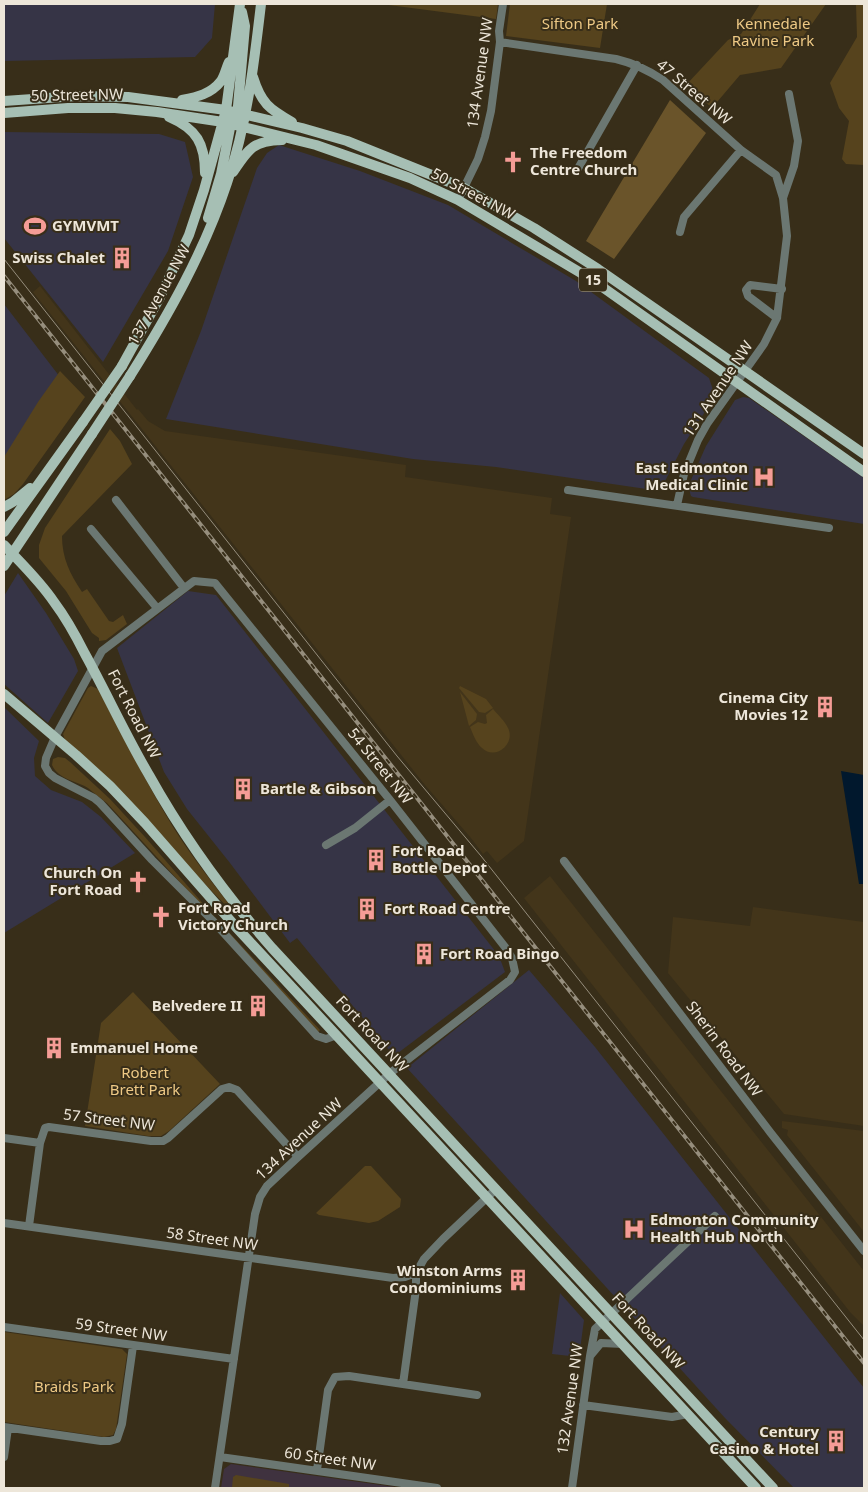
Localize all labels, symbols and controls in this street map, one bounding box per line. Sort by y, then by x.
park label: Sifton Park [542,13,618,33]
park label: Kennedale Ravine Park [732,13,814,50]
street label: 134 Avenue NW [461,16,497,129]
street label: 47 Street NW [653,54,736,129]
street label: 50 Street NW [31,83,123,105]
place label: The Freedom Centre Church [530,142,637,179]
church icon: The Freedom Centre Church [500,149,526,175]
street label: 50 Street NW [428,163,519,224]
sports icon: GYMVMT [22,213,48,239]
place label: GYMVMT [52,215,119,235]
street label: 137 Avenue NW [122,241,194,348]
building icon: Swiss Chalet [109,245,135,271]
place label: Swiss Chalet [12,247,105,267]
road number: 15 [579,268,607,292]
street label: 131 Avenue NW [678,337,757,440]
place label: East Edmonton Medical Clinic [635,457,748,494]
hospital icon: East Edmonton Medical Clinic [751,464,777,490]
street label: Fort Road NW [104,665,166,762]
place label: Cinema City Movies 12 [718,687,808,724]
building icon: Cinema City Movies 12 [812,694,838,720]
street label: 54 Street NW [344,723,418,808]
building icon: Bartle & Gibson [230,776,256,802]
place label: Bartle & Gibson [260,778,376,798]
place label: Fort Road Bottle Depot [392,840,487,877]
building icon: Fort Road Bottle Depot [363,847,389,873]
place label: Church On Fort Road [43,862,122,899]
church icon: Church On Fort Road [125,869,151,895]
building icon: Fort Road Centre [354,896,380,922]
place label: Fort Road Victory Church [178,897,288,934]
place label: Fort Road Centre [384,898,511,918]
church icon: Fort Road Victory Church [148,904,174,930]
building icon: Fort Road Bingo [411,941,437,967]
place label: Fort Road Bingo [440,943,559,963]
street label: Fort Road NW [332,991,413,1076]
building icon: Belvedere II [245,993,271,1019]
place label: Belvedere II [152,995,242,1015]
street label: Sherin Road NW [682,997,767,1100]
building icon: Emmanuel Home [41,1035,67,1061]
place label: Emmanuel Home [70,1037,198,1057]
park label: Robert Brett Park [110,1062,180,1099]
street label: 134 Avenue NW [251,1093,346,1184]
street label: 57 Street NW [62,1103,156,1135]
place label: Edmonton Community Health Hub North [650,1209,819,1246]
hospital icon: Edmonton Community Health Hub North [621,1216,647,1242]
street label: 58 Street NW [165,1222,259,1254]
place label: Winston Arms Condominiums [389,1260,502,1297]
building icon: Winston Arms Condominiums [505,1267,531,1293]
street label: Fort Road NW [608,1288,689,1373]
street label: 59 Street NW [74,1313,168,1345]
street label: 132 Avenue NW [551,1342,587,1455]
park label: Braids Park [34,1376,114,1396]
place label: Century Casino & Hotel [709,1421,819,1458]
building icon: Century Casino & Hotel [823,1428,849,1454]
street label: 60 Street NW [283,1442,377,1474]

